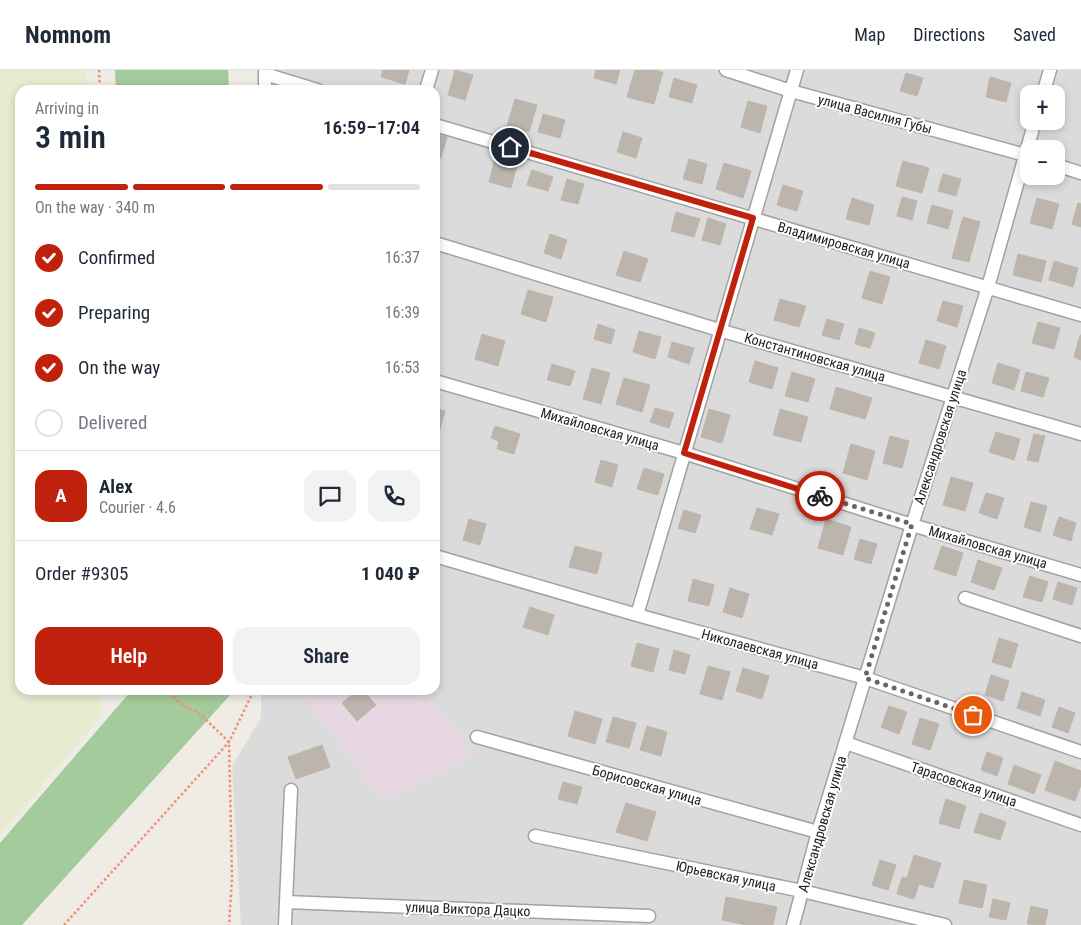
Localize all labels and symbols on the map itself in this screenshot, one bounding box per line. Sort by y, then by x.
street label: улица Василия Губы [816,91,934,137]
pin [489,126,531,168]
street label: Владимировская улица [776,218,912,272]
street label: Константиновская улица [743,329,887,385]
street label: Александровская улица [911,367,969,507]
street label: Михайловская улица [539,404,661,454]
courier [795,471,845,521]
street label: Михайловская улица [927,522,1049,572]
street label: Николаевская улица [700,626,820,672]
pin [952,694,994,736]
street label: Александровская улица [795,754,849,894]
street label: Тарасовская улица [909,758,1019,810]
street label: Борисовская улица [590,762,704,808]
street label: Юрьевская улица [675,858,777,894]
street label: улица Виктора Дацко [405,899,531,919]

